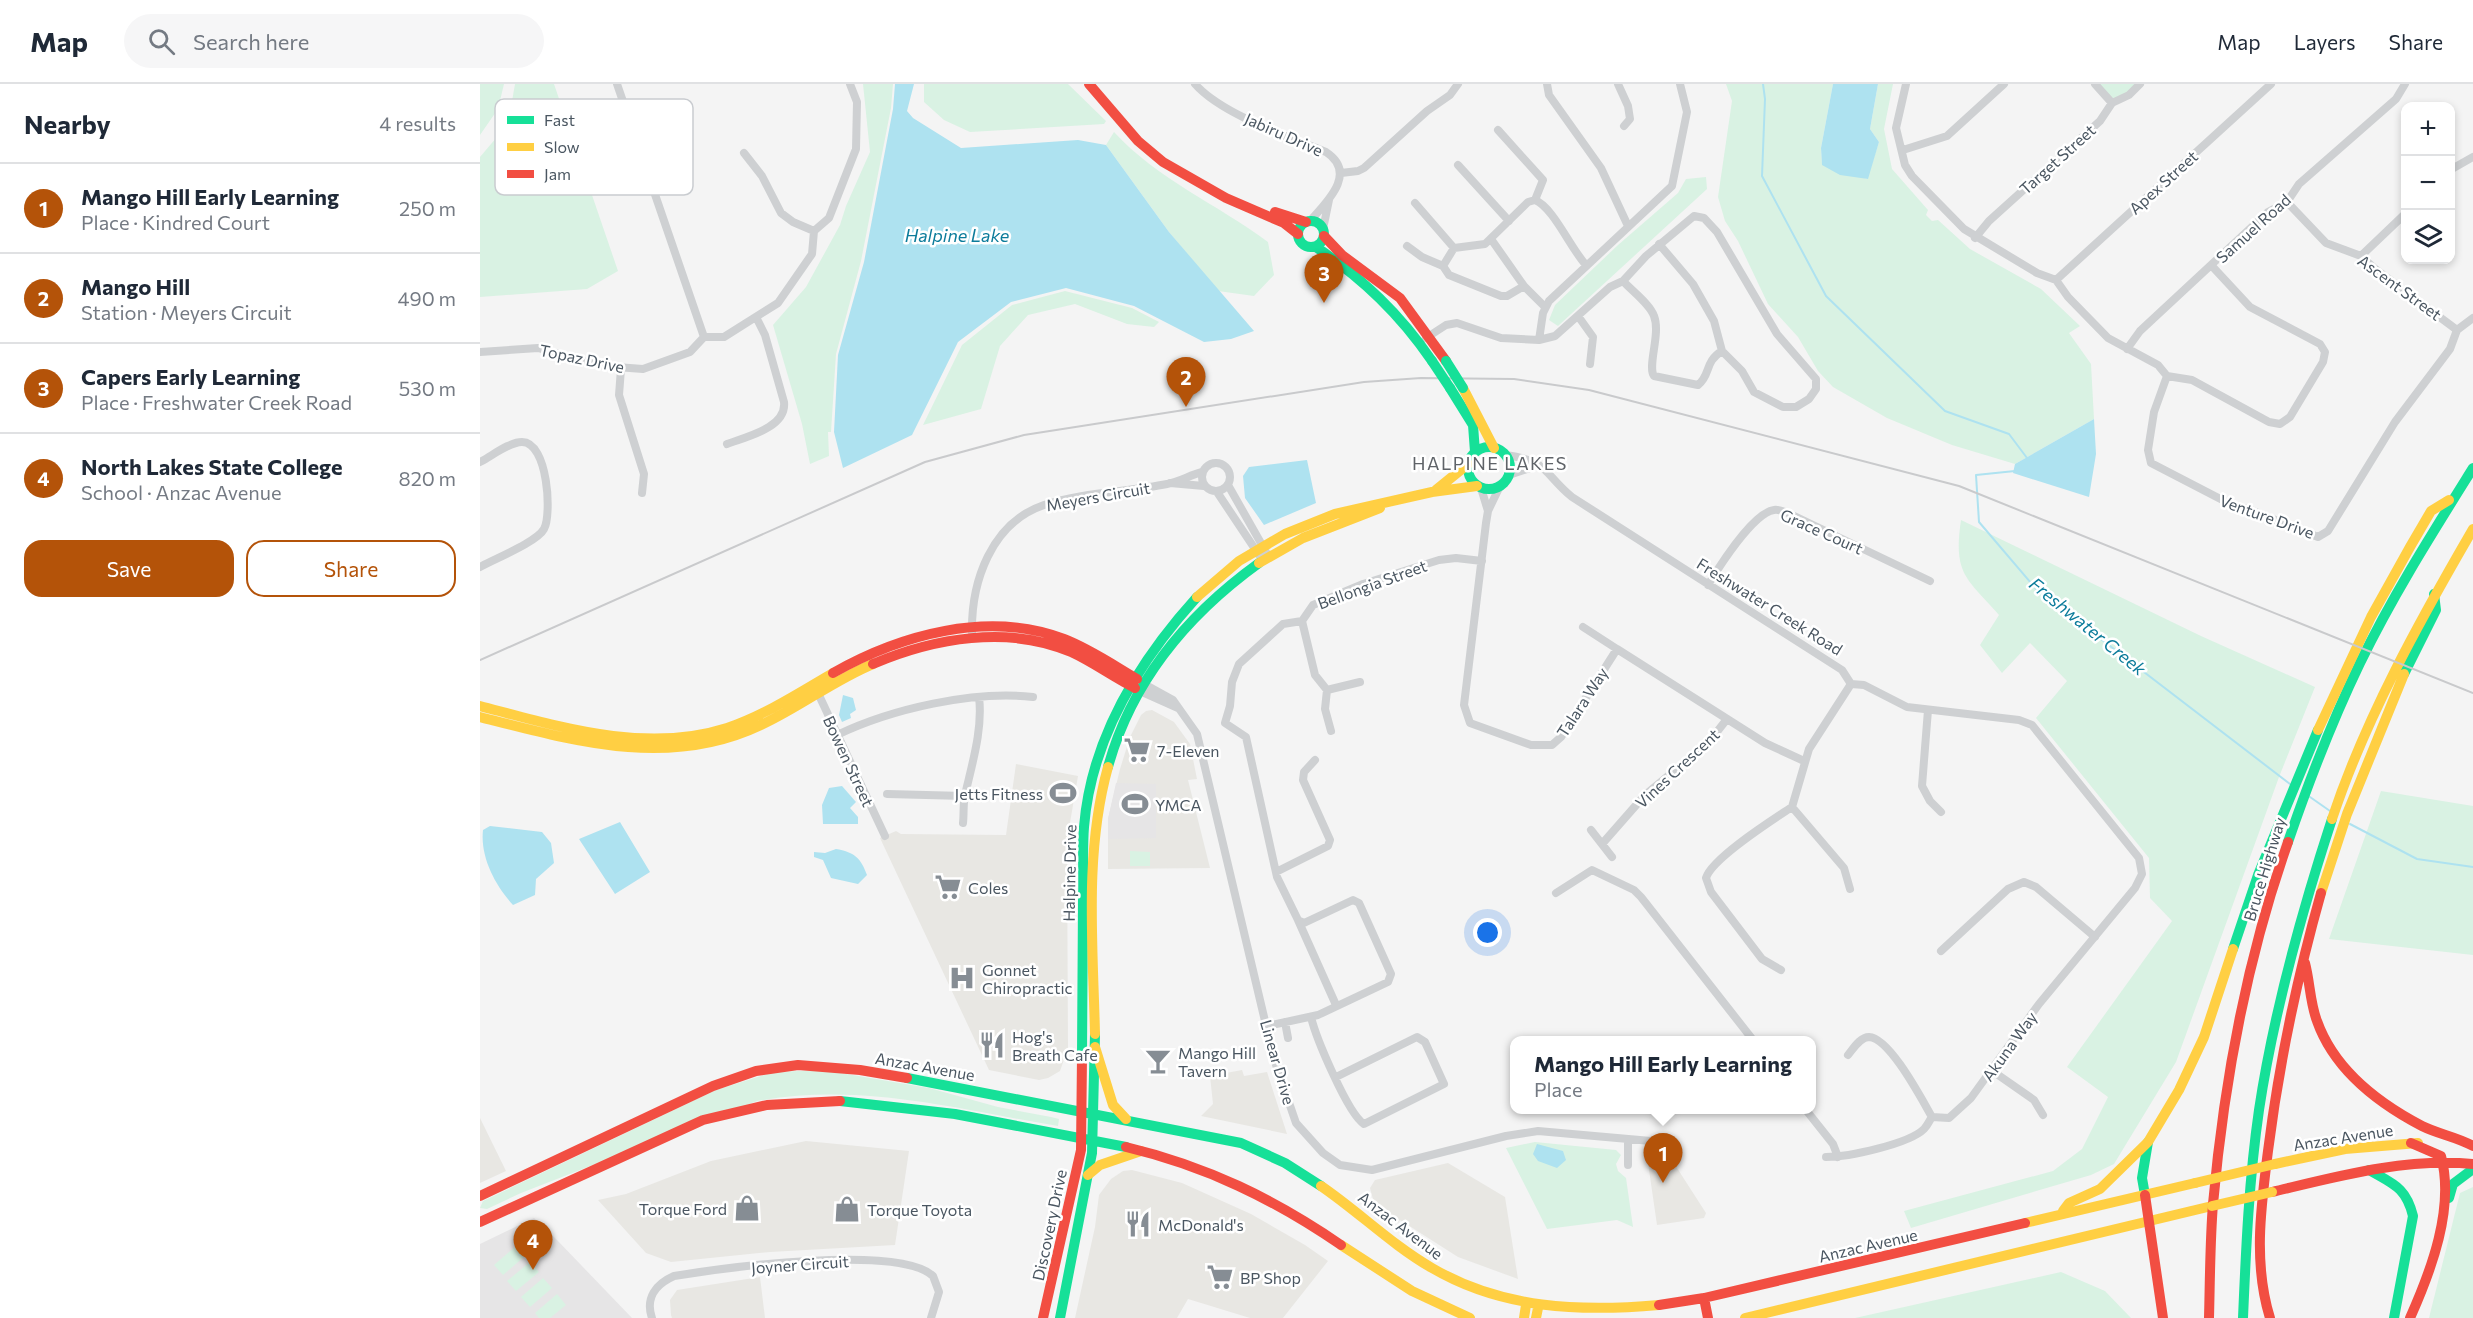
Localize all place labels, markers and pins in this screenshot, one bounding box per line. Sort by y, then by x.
pin: 3 [1304,254,1344,303]
pin: 2 [1166,358,1206,407]
supermarket icon: 7-Eleven [1122,735,1152,765]
place label: 7-Eleven [1157,741,1220,760]
sports icon: Jetts Fitness [1048,778,1078,808]
place label: Jetts Fitness [955,784,1043,803]
sports icon: YMCA [1120,789,1150,819]
place label: YMCA [1155,795,1202,814]
supermarket icon: Coles [933,872,963,902]
place label: Coles [968,878,1008,897]
place label: Gonnet Chiropractic [982,960,1073,997]
hospital icon: Gonnet Chiropractic [947,963,977,993]
place label: Hog's Breath Cafe [1012,1027,1098,1064]
restaurant icon: Hog's Breath Cafe [977,1030,1007,1060]
place label: Mango Hill Tavern [1178,1043,1256,1080]
bar icon: Mango Hill Tavern [1143,1046,1173,1076]
pin: 1 [1644,1134,1682,1183]
shop icon: Torque Ford [732,1193,762,1223]
shop icon: Torque Toyota [832,1194,862,1224]
place label: Torque Ford [639,1199,727,1218]
place label: Torque Toyota [867,1200,972,1219]
restaurant icon: McDonald's [1123,1209,1153,1239]
place label: McDonald's [1158,1215,1244,1234]
pin: 4 [514,1220,552,1270]
supermarket icon: BP Shop [1205,1262,1235,1292]
place label: BP Shop [1240,1268,1301,1287]

